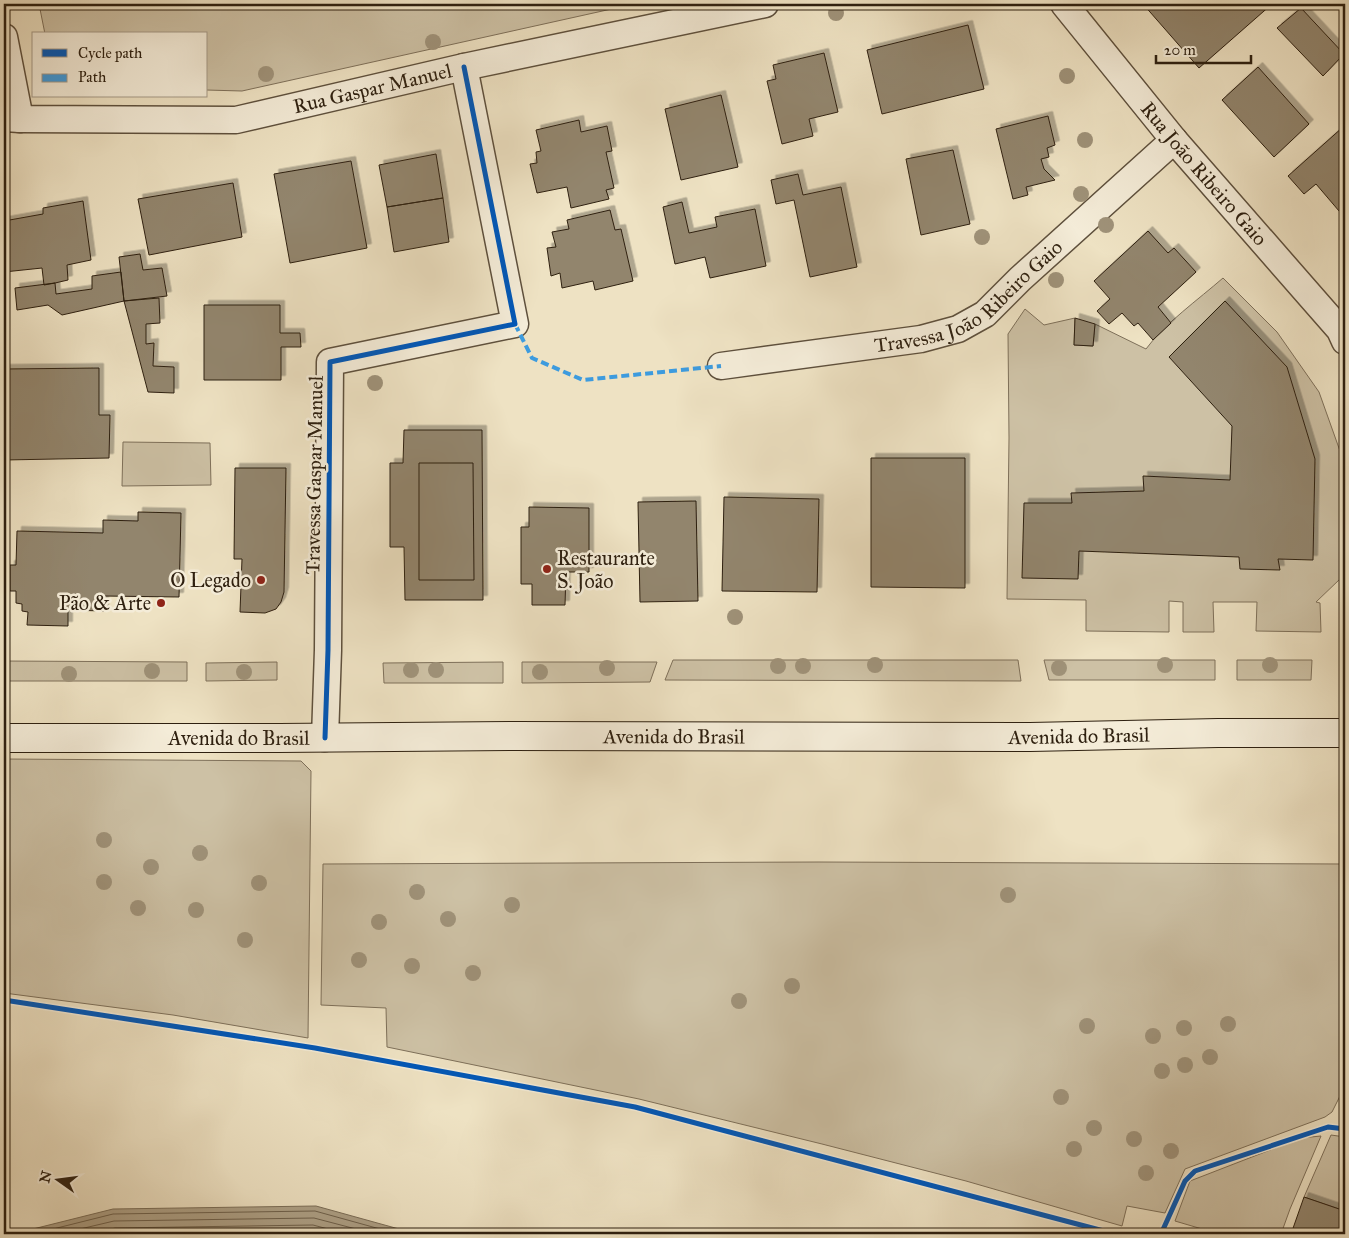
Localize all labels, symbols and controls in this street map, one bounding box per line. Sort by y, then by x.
legend [32,32,208,98]
scale bar [1156,32,1252,64]
text: 20 m [1164,41,1196,59]
text: Cycle path [78,44,143,62]
street label: Rua Gaspar Manuel [291,58,455,118]
text: Path [78,68,107,86]
street label: Rua João Ribeiro Gaio [1136,97,1273,250]
street label: Travessa João Ribeiro Gaio [873,235,1067,357]
street label: Travessa Gaspar Manuel [300,375,328,575]
place label: Restaurante S. João [557,546,655,594]
marker: Restaurante S. João [541,563,553,575]
place label: O Legado [170,568,251,593]
marker: O Legado [255,574,267,586]
place label: Pão & Arte [59,591,151,615]
marker: Pão & Arte [155,597,167,609]
street label: Avenida do Brasil [1007,722,1150,749]
street label: Avenida do Brasil [602,724,745,748]
street label: Avenida do Brasil [167,726,310,750]
north arrow [32,1156,82,1206]
text: N [36,1169,56,1185]

